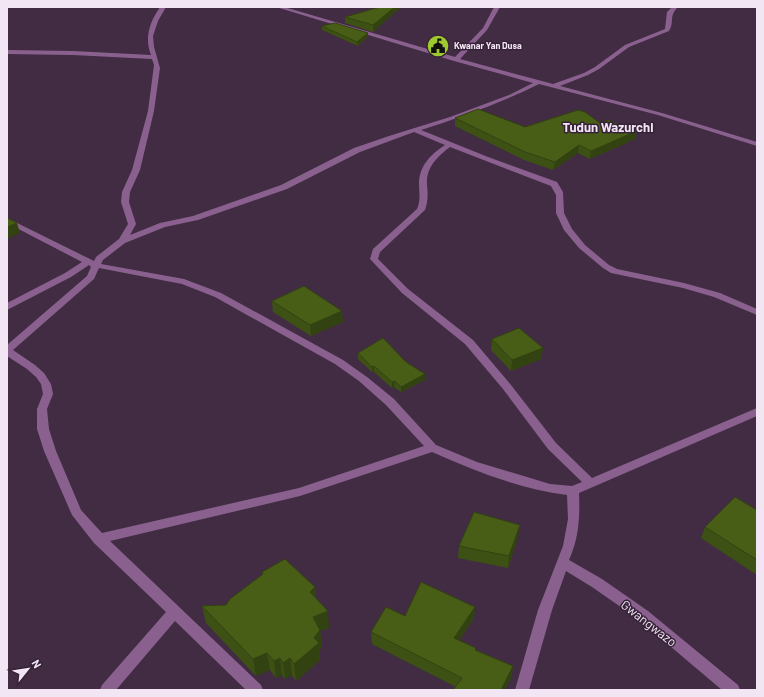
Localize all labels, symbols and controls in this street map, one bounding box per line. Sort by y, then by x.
public building icon: Kwanar Yan Dusa [425,33,451,59]
place label: Kwanar Yan Dusa [454,40,522,51]
district label: Tudun Wazurchi [562,119,654,135]
street label: Gwangwazo [618,596,680,650]
north arrow [8,649,48,689]
text: N [30,657,45,670]

